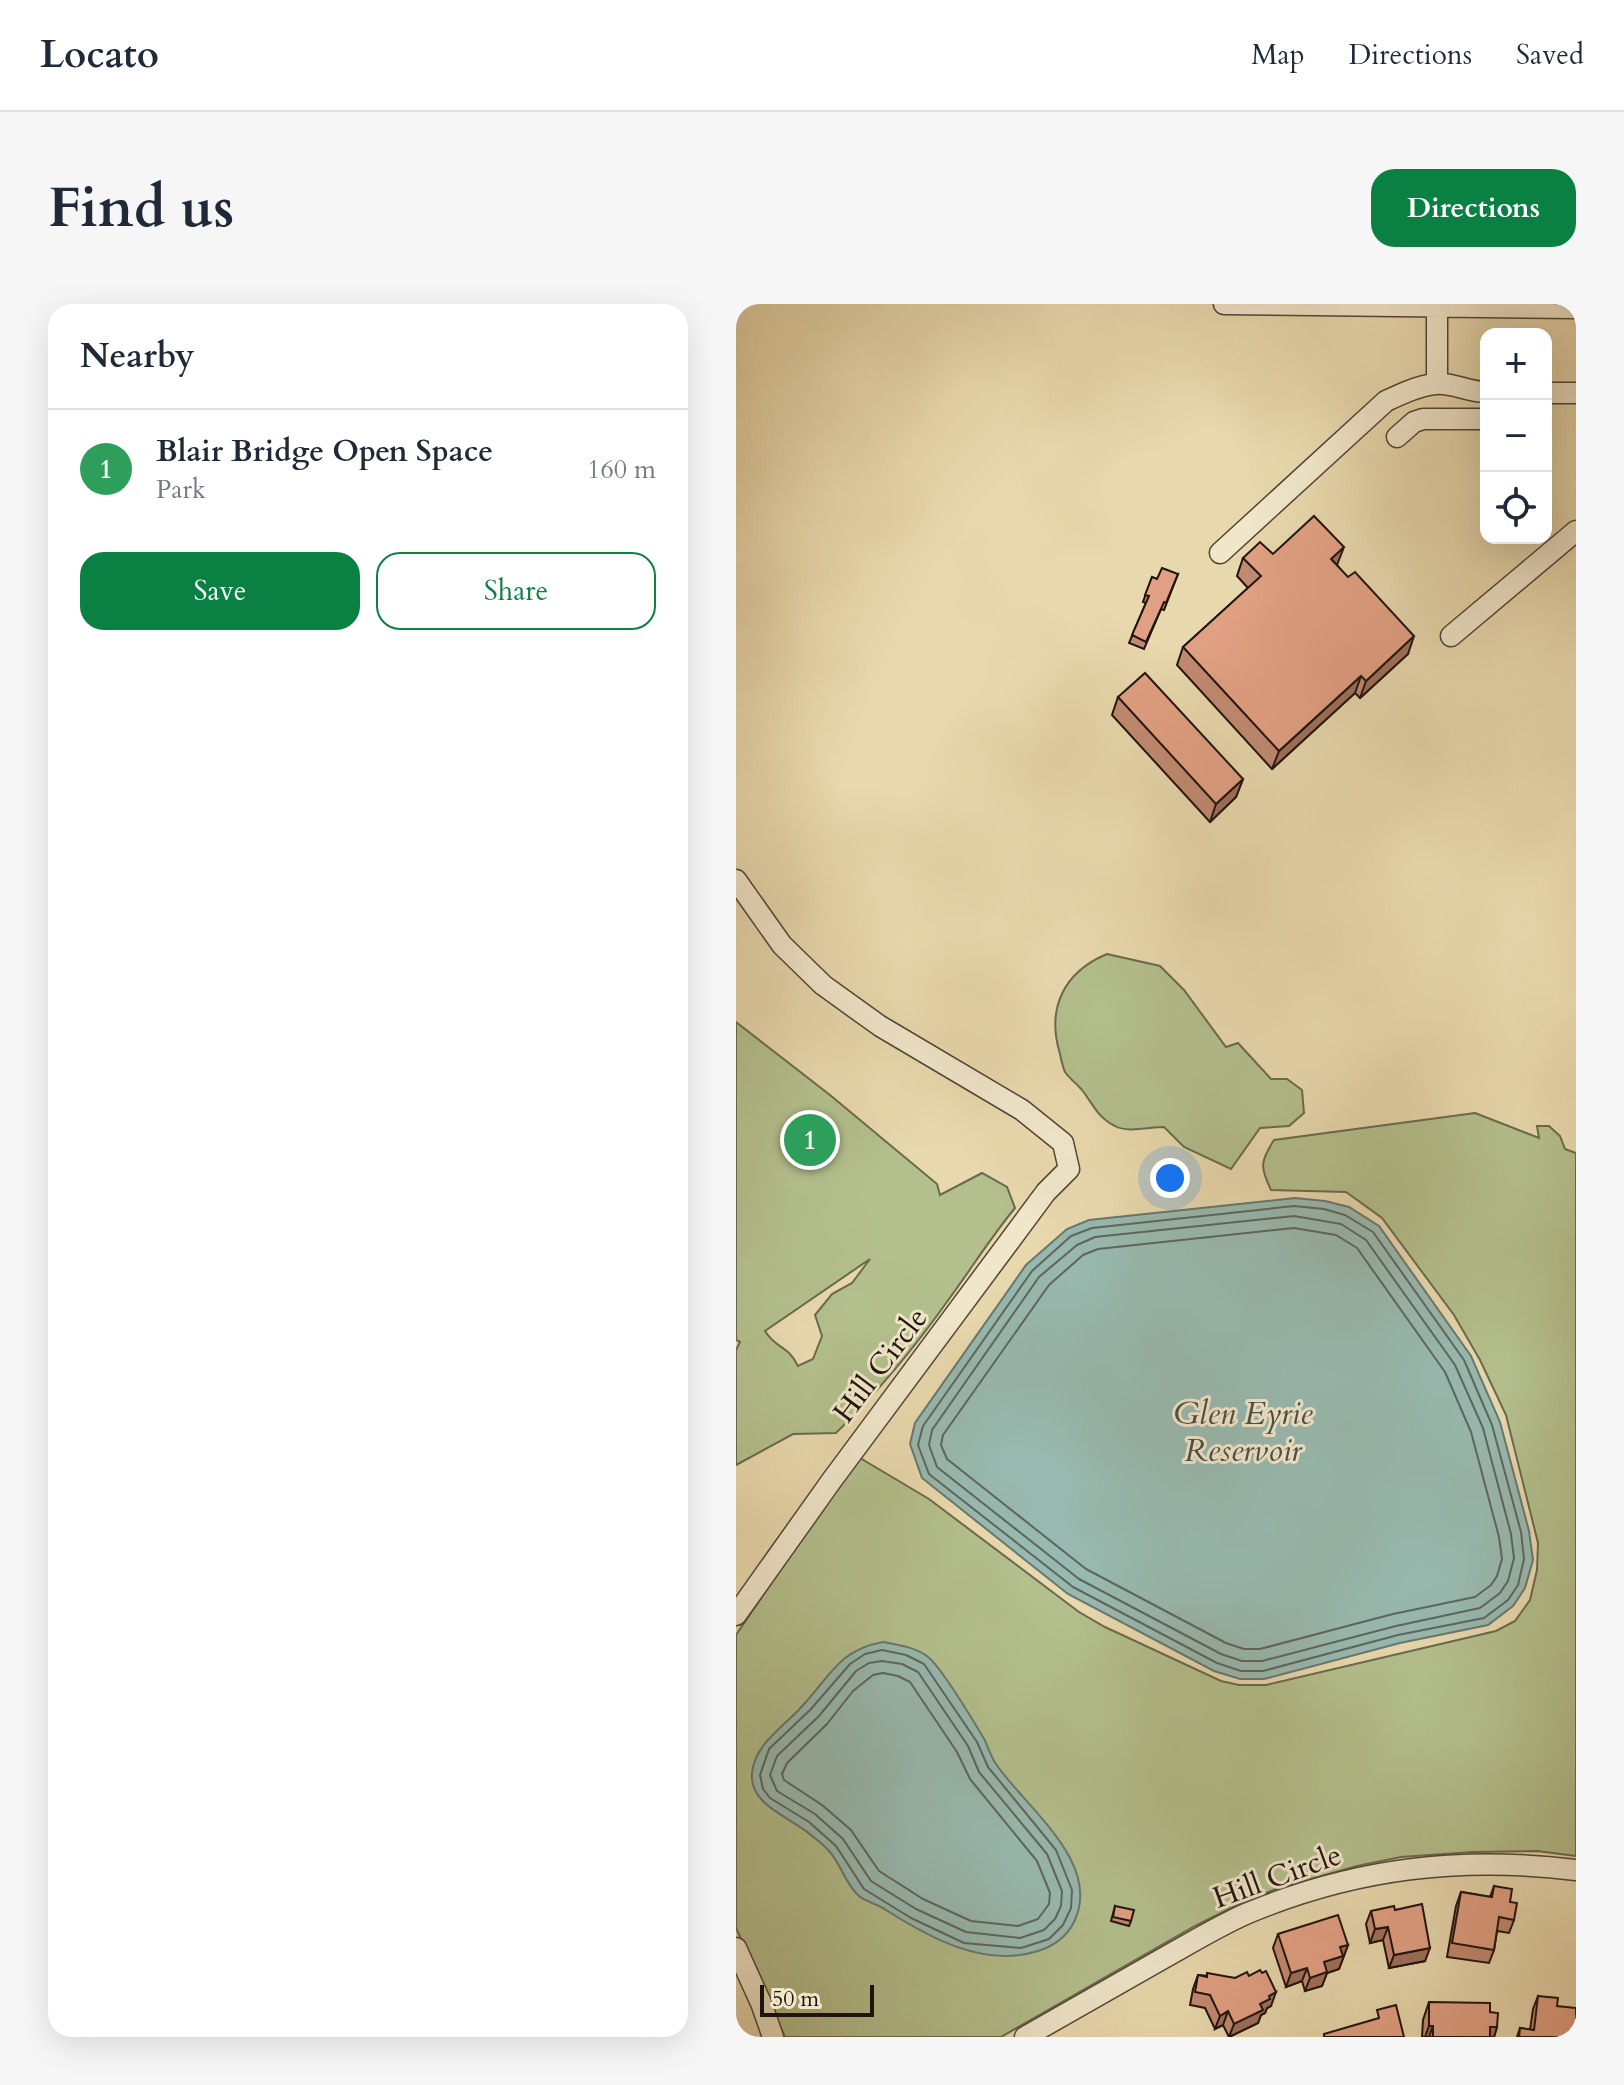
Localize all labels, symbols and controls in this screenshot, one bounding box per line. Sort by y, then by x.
text: Locato [40,29,159,81]
text: Map [1251,36,1305,74]
text: Directions [1349,36,1472,74]
text: Saved [1516,36,1584,74]
button: Directions [1371,169,1576,247]
text: Find us [48,171,234,246]
map controls [1480,328,1552,544]
button: + [1480,328,1552,400]
text: Nearby [80,333,195,379]
button: − [1480,400,1552,472]
text: Blair Bridge Open Space [156,431,493,472]
text: 1 [99,452,113,487]
text: 160 m [587,452,656,487]
text: Park [156,472,206,507]
button: locate [1480,472,1552,544]
button: Save [80,552,360,630]
button: Share [376,552,656,630]
pin: 1 [784,1110,836,1170]
your location [1150,1158,1190,1198]
street label: Hill Circle [824,1299,937,1431]
water label: Glen Eyrie Reservoir [1173,1392,1313,1473]
street label: Hill Circle [1207,1834,1347,1919]
scale bar [760,1981,874,2017]
text: 50 m [772,1984,819,2014]

